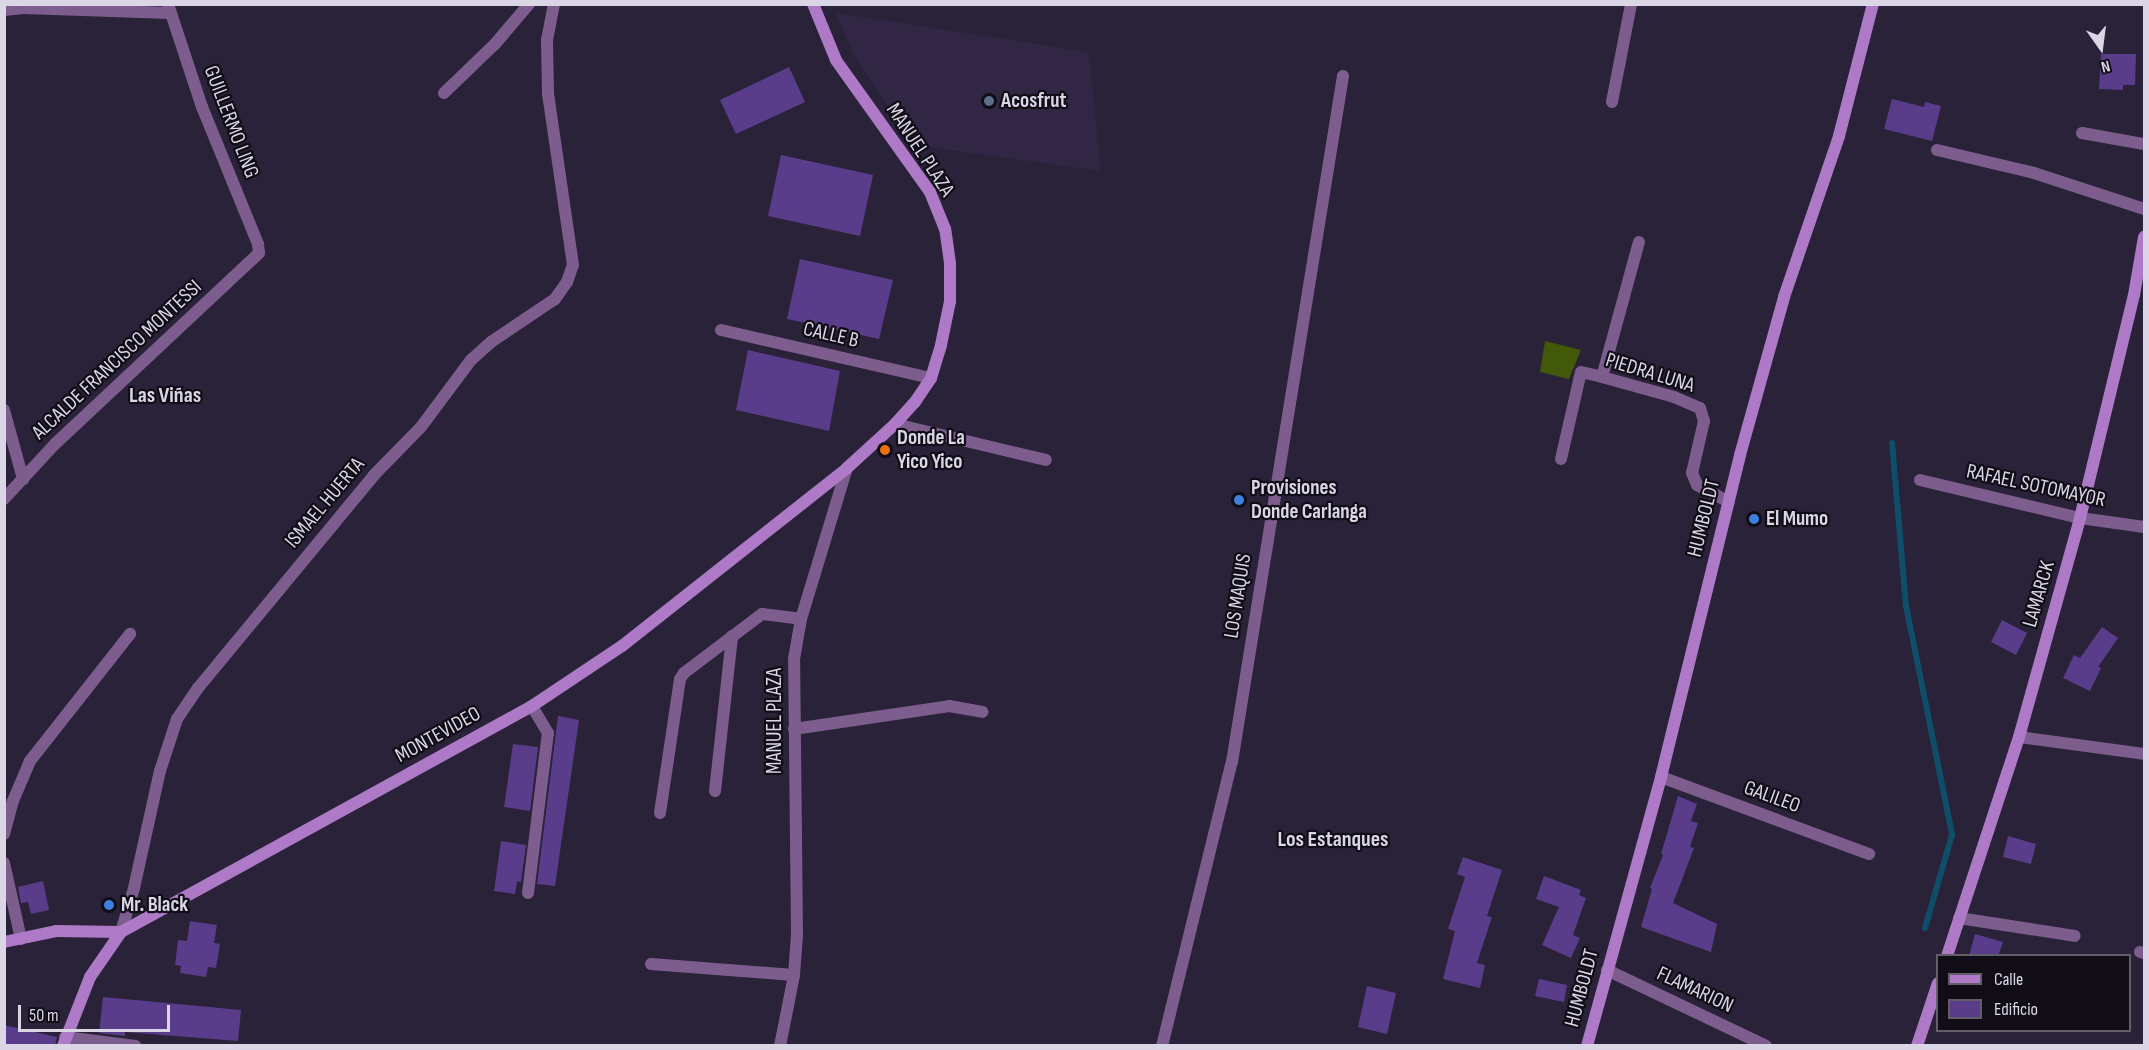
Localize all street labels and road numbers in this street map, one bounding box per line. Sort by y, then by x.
street label: GUILLERMO LING [198,62,264,182]
street label: MANUEL PLAZA [881,99,959,201]
street label: ALCALDE FRANCISCO MONTESSI [27,275,207,445]
street label: CALLE B [801,316,861,354]
street label: PIEDRA LUNA [1603,348,1697,398]
street label: ISMAEL HUERTA [280,453,370,553]
street label: RAFAEL SOTOMAYOR [1964,459,2108,513]
street label: HUMBOLDT [1682,476,1726,560]
street label: LOS MAQUIS [1219,552,1257,640]
street label: LAMARCK [2018,558,2060,630]
street label: MANUEL PLAZA [762,668,788,774]
street label: MONTEVIDEO [391,701,485,769]
street label: GALILEO [1740,775,1804,819]
street label: HUMBOLDT [1560,946,1604,1030]
street label: FLAMARION [1653,961,1737,1019]

